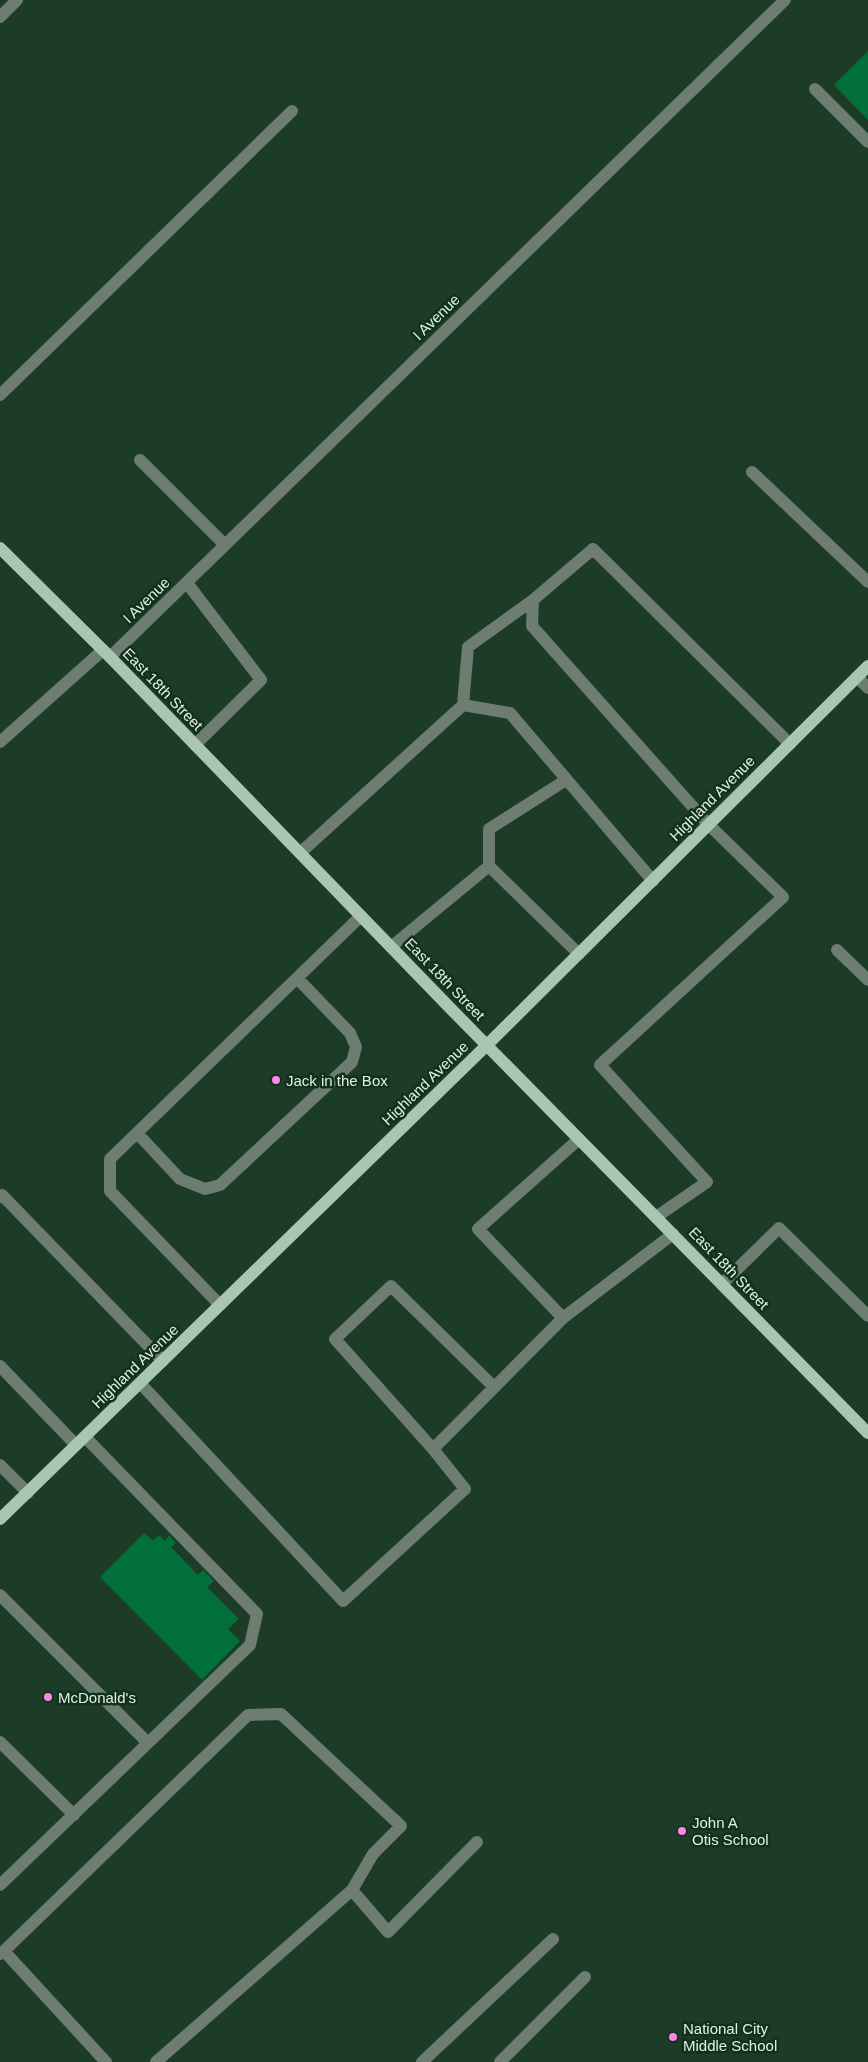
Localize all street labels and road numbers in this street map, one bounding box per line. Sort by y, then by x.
street label: I Avenue [409,291,463,343]
street label: I Avenue [119,574,173,626]
street label: East 18th Street [120,644,207,734]
street label: Highland Avenue [666,752,758,844]
street label: East 18th Street [402,934,489,1024]
street label: Highland Avenue [378,1038,472,1128]
street label: East 18th Street [686,1223,773,1313]
street label: Highland Avenue [88,1321,182,1411]

